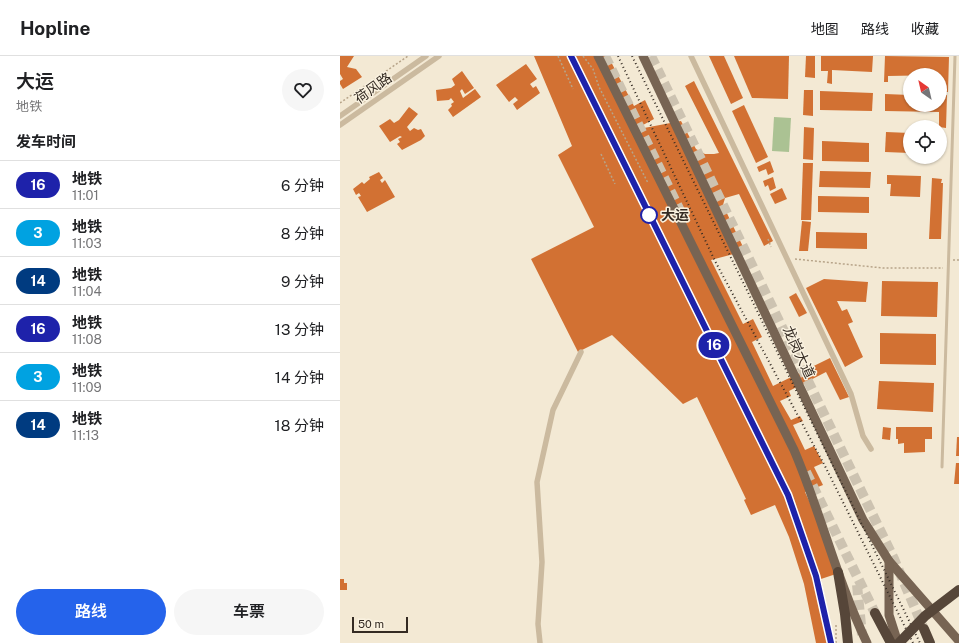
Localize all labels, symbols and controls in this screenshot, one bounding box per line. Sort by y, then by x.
text: Hopline [20,17,90,39]
text: 地图 [811,21,839,37]
text: 路线 [861,21,889,37]
text: 收藏 [911,21,939,37]
north arrow [903,68,947,112]
map controls [903,68,947,164]
button: heart [282,69,324,111]
street label: 荷风路 [351,69,395,107]
text: 大运 [16,70,54,92]
text: 地铁 [16,99,42,114]
button: locate [903,120,947,164]
text: 发车时间 [16,133,76,150]
text: 地铁 [72,170,102,187]
text: 16 [30,177,46,193]
text: 6 分钟 [281,177,324,194]
text: 11:01 [72,188,99,203]
marker: 大运 [640,206,658,224]
place label: 大运 [661,207,689,223]
text: 地铁 [72,218,102,235]
text: 3 [33,225,43,241]
text: 8 分钟 [281,225,324,242]
text: 11:03 [72,236,102,251]
text: 地铁 [72,266,102,283]
text: 14 [30,273,46,289]
text: 9 分钟 [281,273,324,290]
text: 11:04 [72,284,102,299]
text: 地铁 [72,314,102,331]
text: 16 [30,321,46,337]
text: 13 分钟 [275,321,324,338]
street label: 龙岗大道 [780,323,818,381]
text: 11:08 [72,332,102,347]
line badge: 16 [696,332,732,358]
text: 16 [706,337,722,353]
text: 地铁 [72,362,102,379]
text: 3 [33,369,43,385]
text: 14 分钟 [275,369,324,386]
text: 11:09 [72,380,102,395]
text: 地铁 [72,410,102,427]
text: 14 [30,417,46,433]
text: 18 分钟 [275,417,324,434]
text: 11:13 [72,428,99,443]
button: 路线 [16,589,166,635]
button: 车票 [174,589,324,635]
scale bar [352,615,408,634]
text: 50 m [358,618,384,630]

